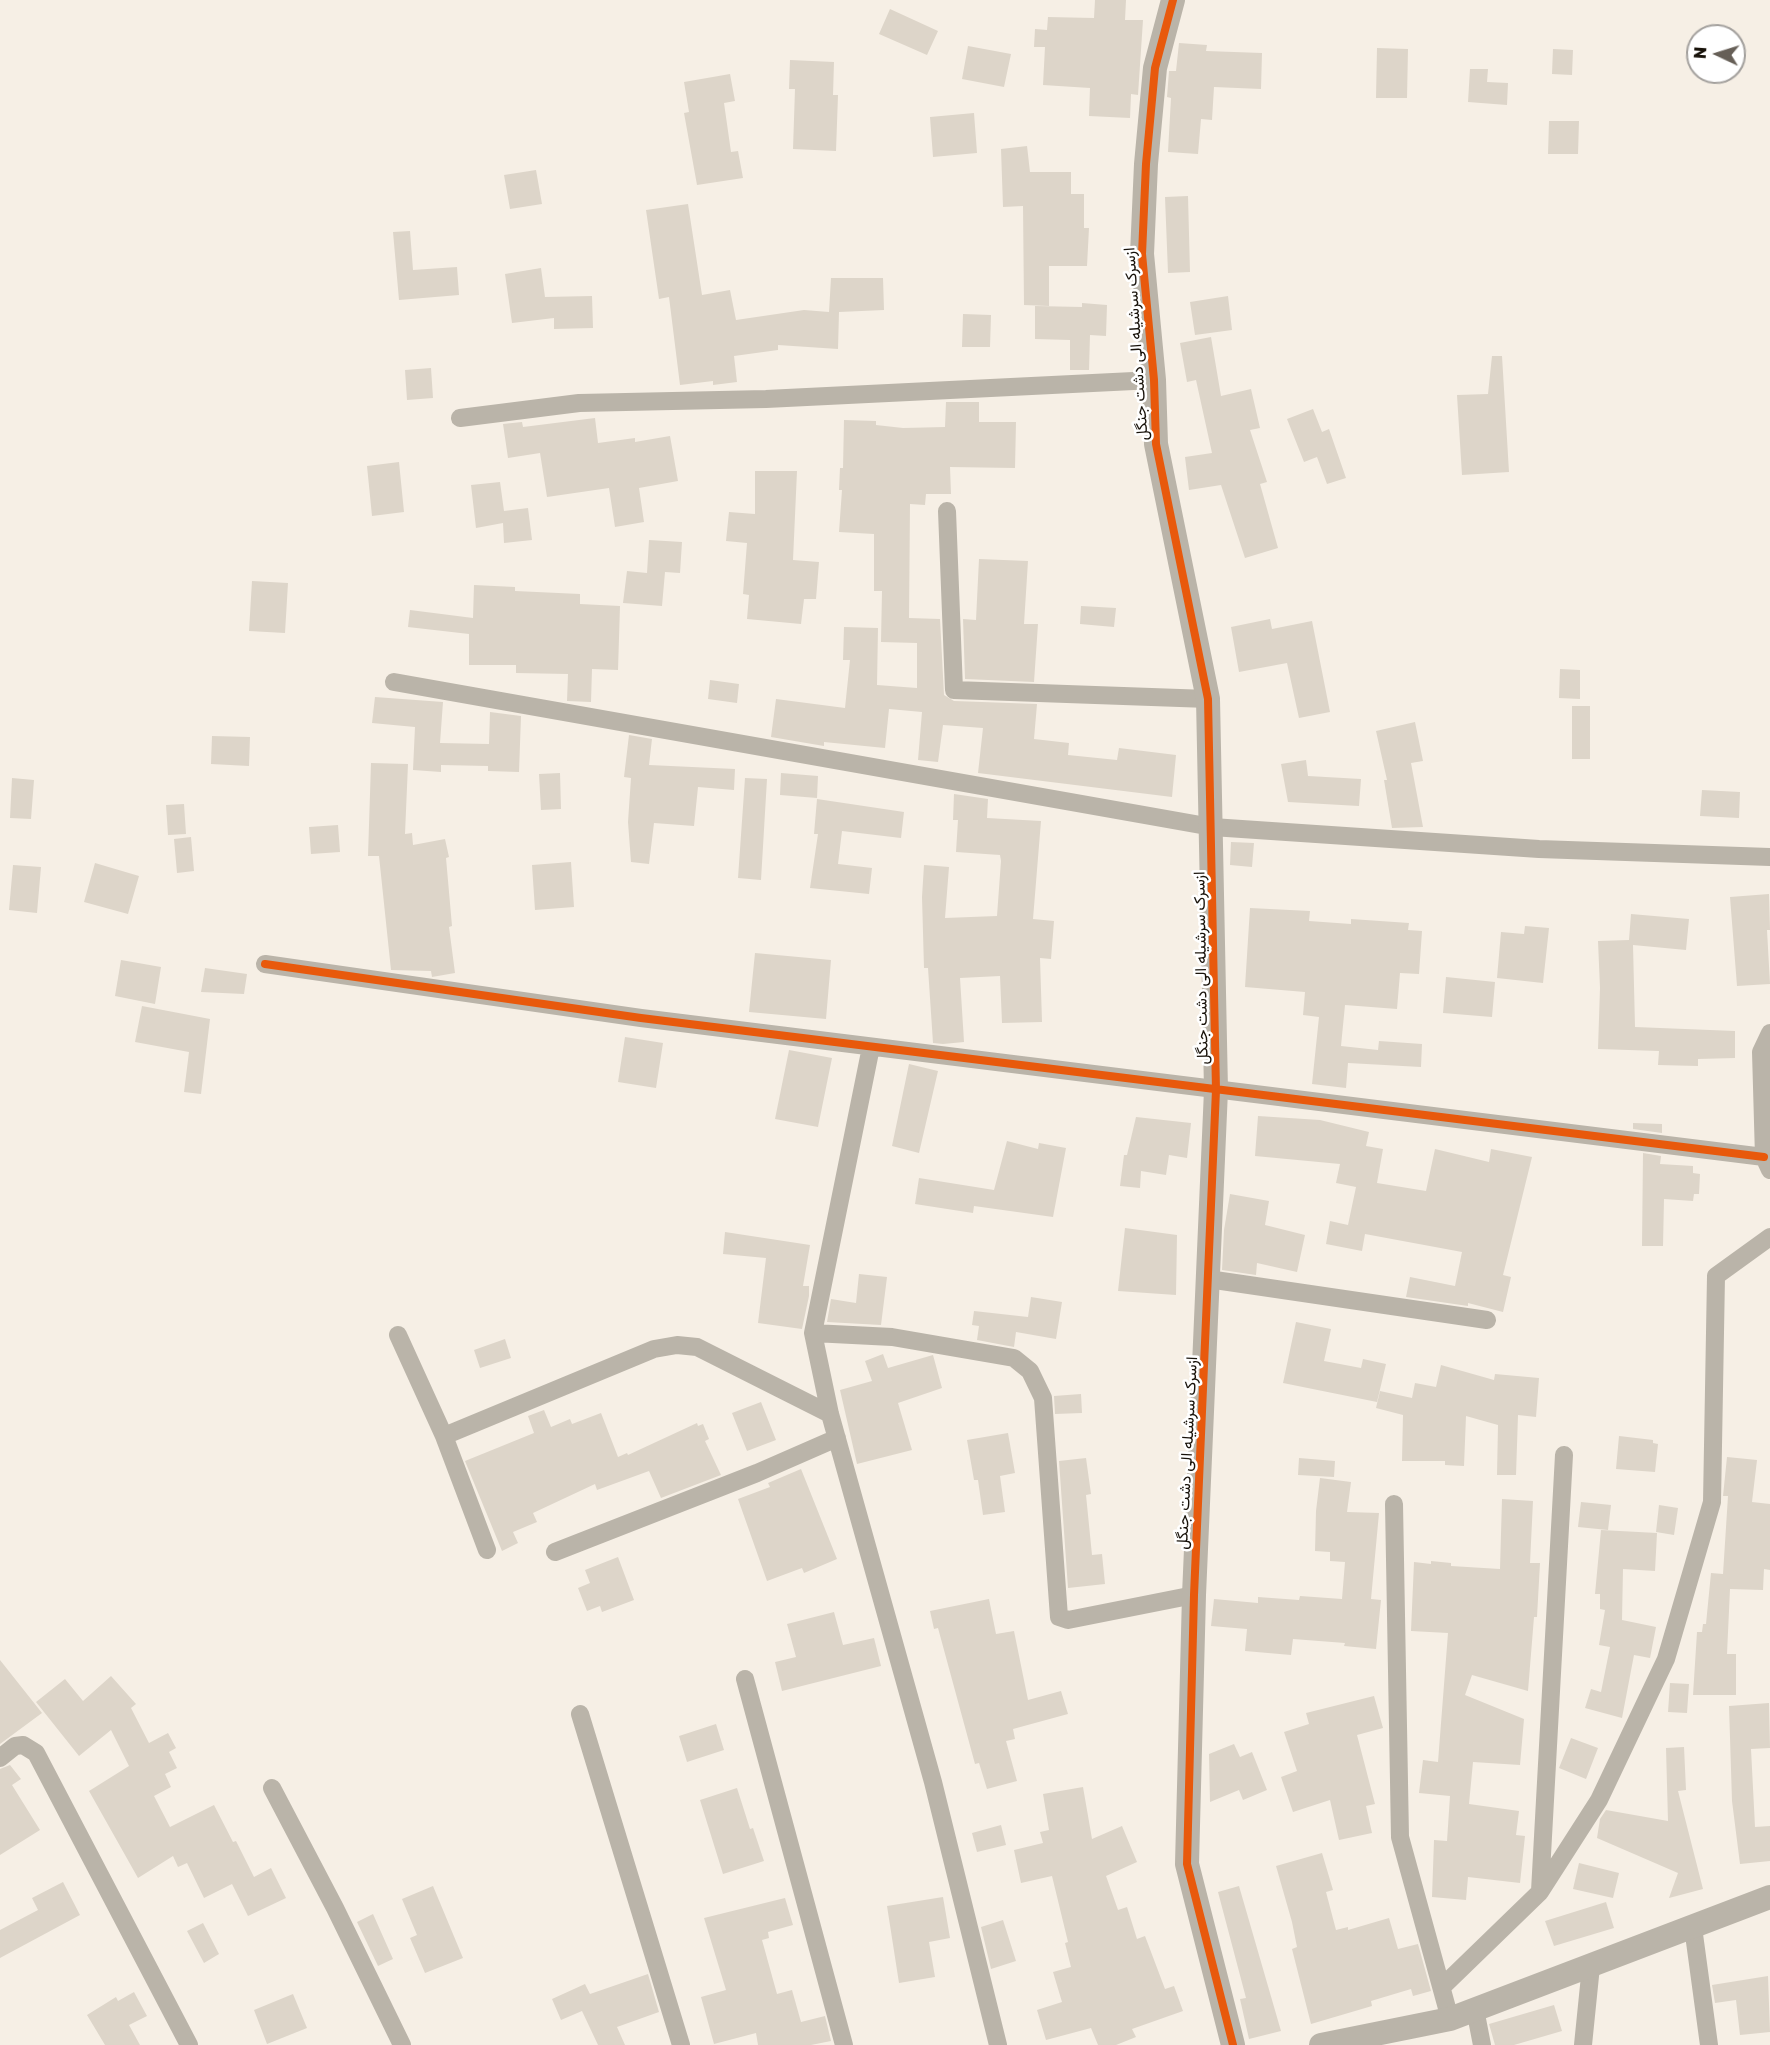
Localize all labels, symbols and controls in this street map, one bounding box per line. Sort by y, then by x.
north arrow [1686,24,1746,84]
text: N [1690,46,1710,60]
street label: ازسرک سرشیله الی دشت جنگل [1120,247,1152,441]
street label: ازسرک سرشیله الی دشت جنگل [1190,871,1212,1065]
street label: ازسرک سرشیله الی دشت جنگل [1172,1356,1202,1550]

